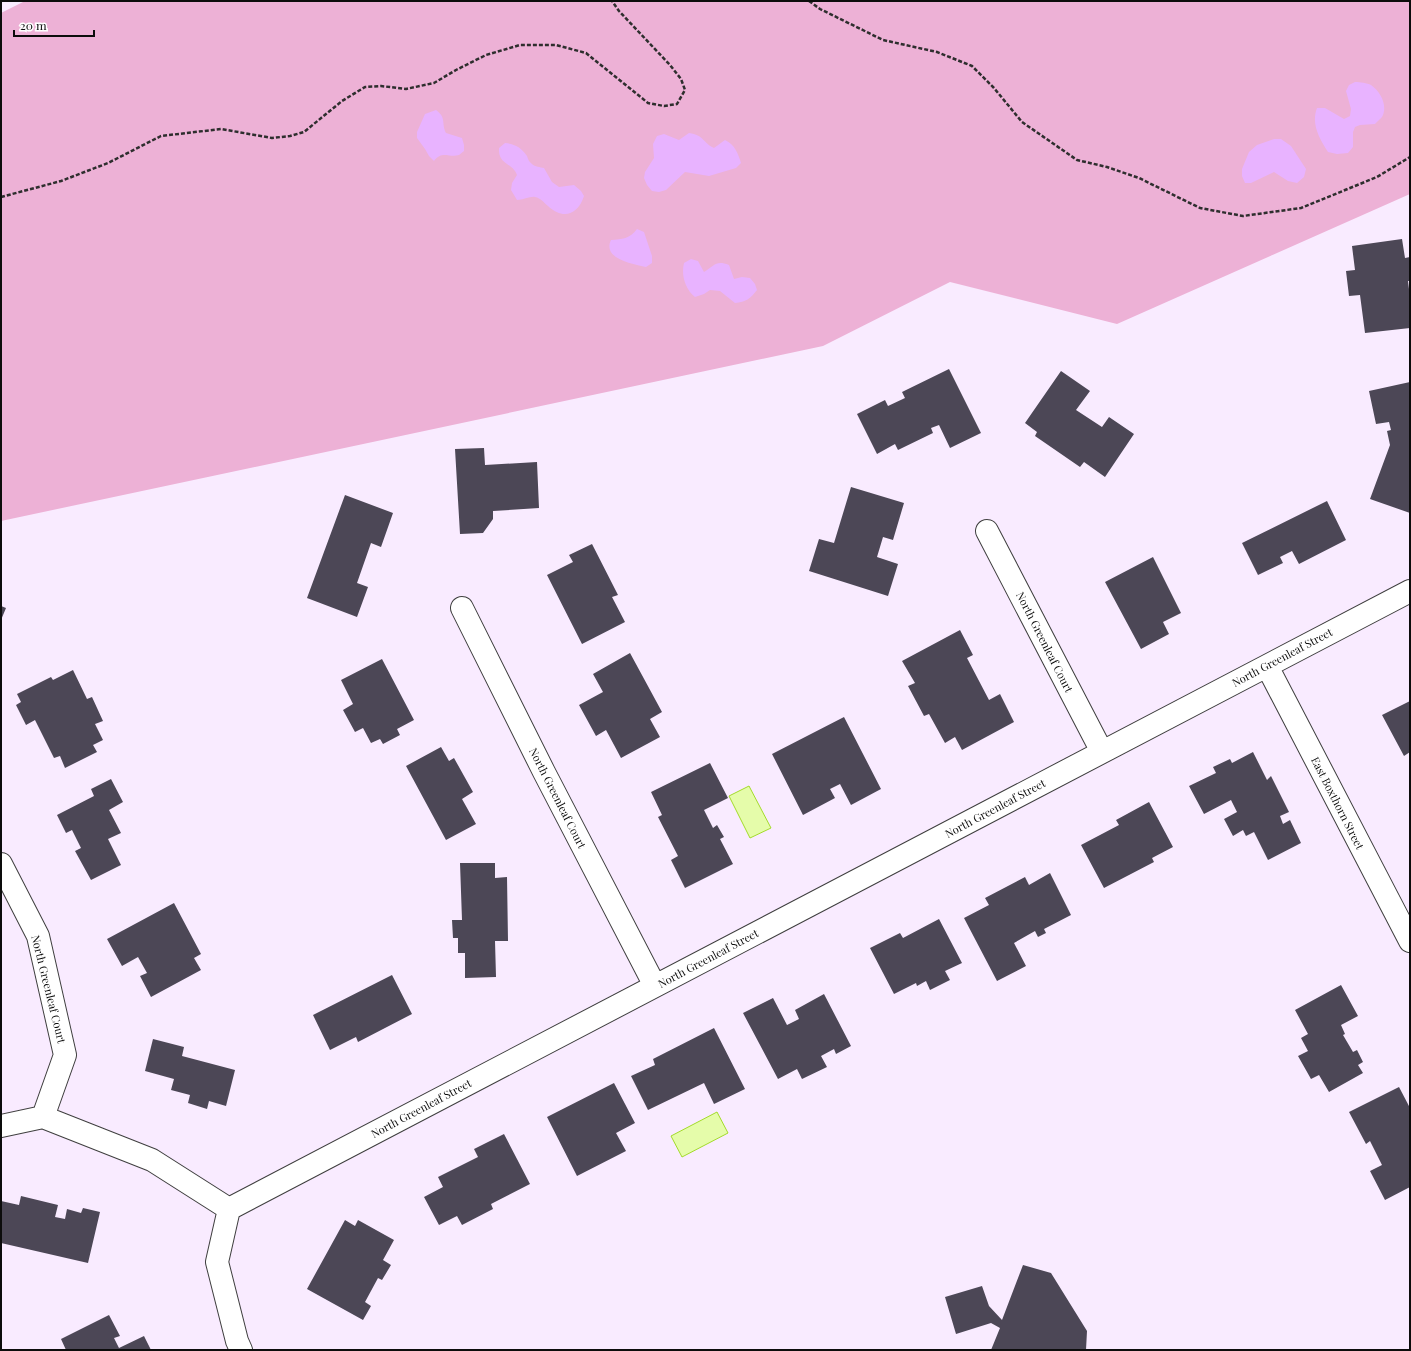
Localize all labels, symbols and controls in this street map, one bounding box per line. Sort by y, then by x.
scale bar [14,12,94,38]
text: 20 m [20,17,47,33]
street label: North Greenleaf Court [1013,589,1077,695]
street label: North Greenleaf Street [1229,624,1335,690]
street label: North Greenleaf Court [526,745,590,851]
street label: East Boxthorn Street [1308,754,1368,852]
street label: North Greenleaf Street [942,775,1048,841]
street label: North Greenleaf Street [655,925,761,991]
street label: North Greenleaf Court [28,933,70,1045]
street label: North Greenleaf Street [368,1075,474,1141]

